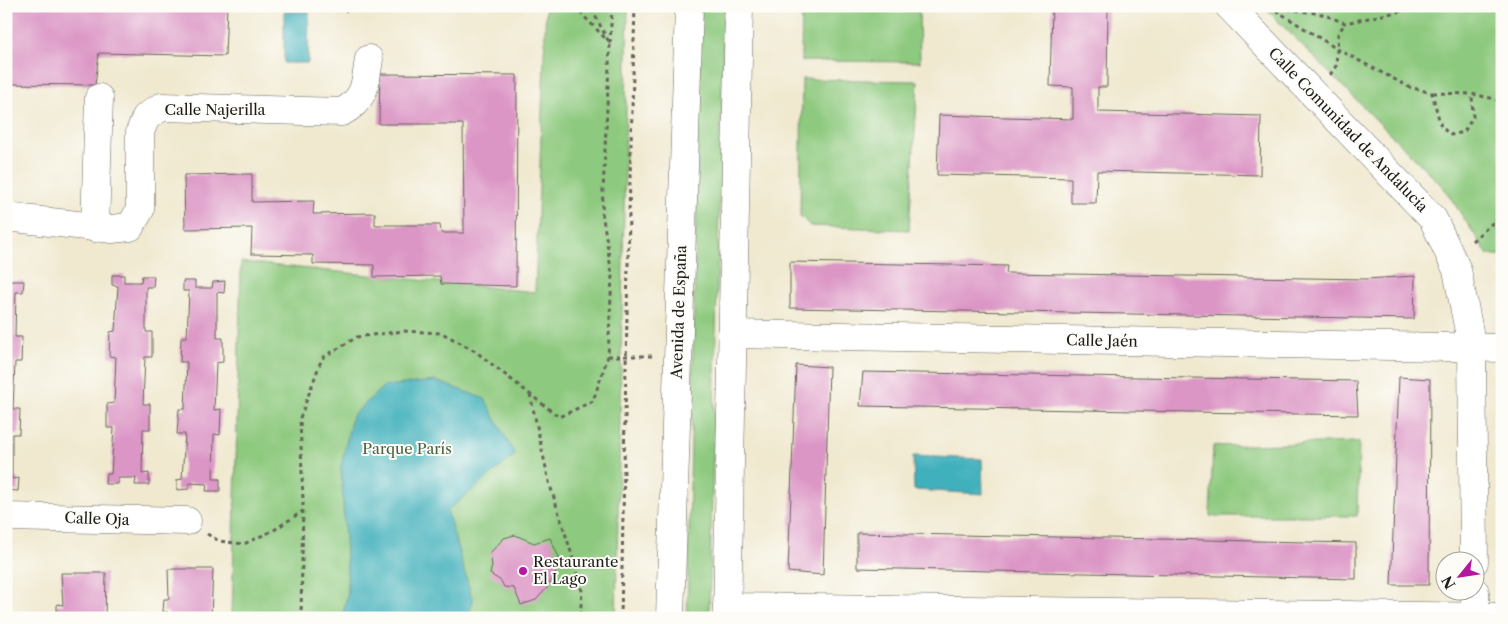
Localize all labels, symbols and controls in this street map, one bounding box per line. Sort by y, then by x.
street label: Calle Comunidad de Andalucía [1265,43,1432,216]
street label: Calle Najerilla [164,100,266,119]
street label: Avenida de España [667,245,690,380]
street label: Calle Jaén [1066,330,1139,351]
park label: Parque París [362,439,452,458]
street label: Calle Oja [64,508,130,529]
place label: Restaurante El Lago [533,552,618,588]
north arrow [1436,552,1486,602]
marker: Restaurante El Lago [517,565,529,577]
text: N [1438,573,1460,592]

